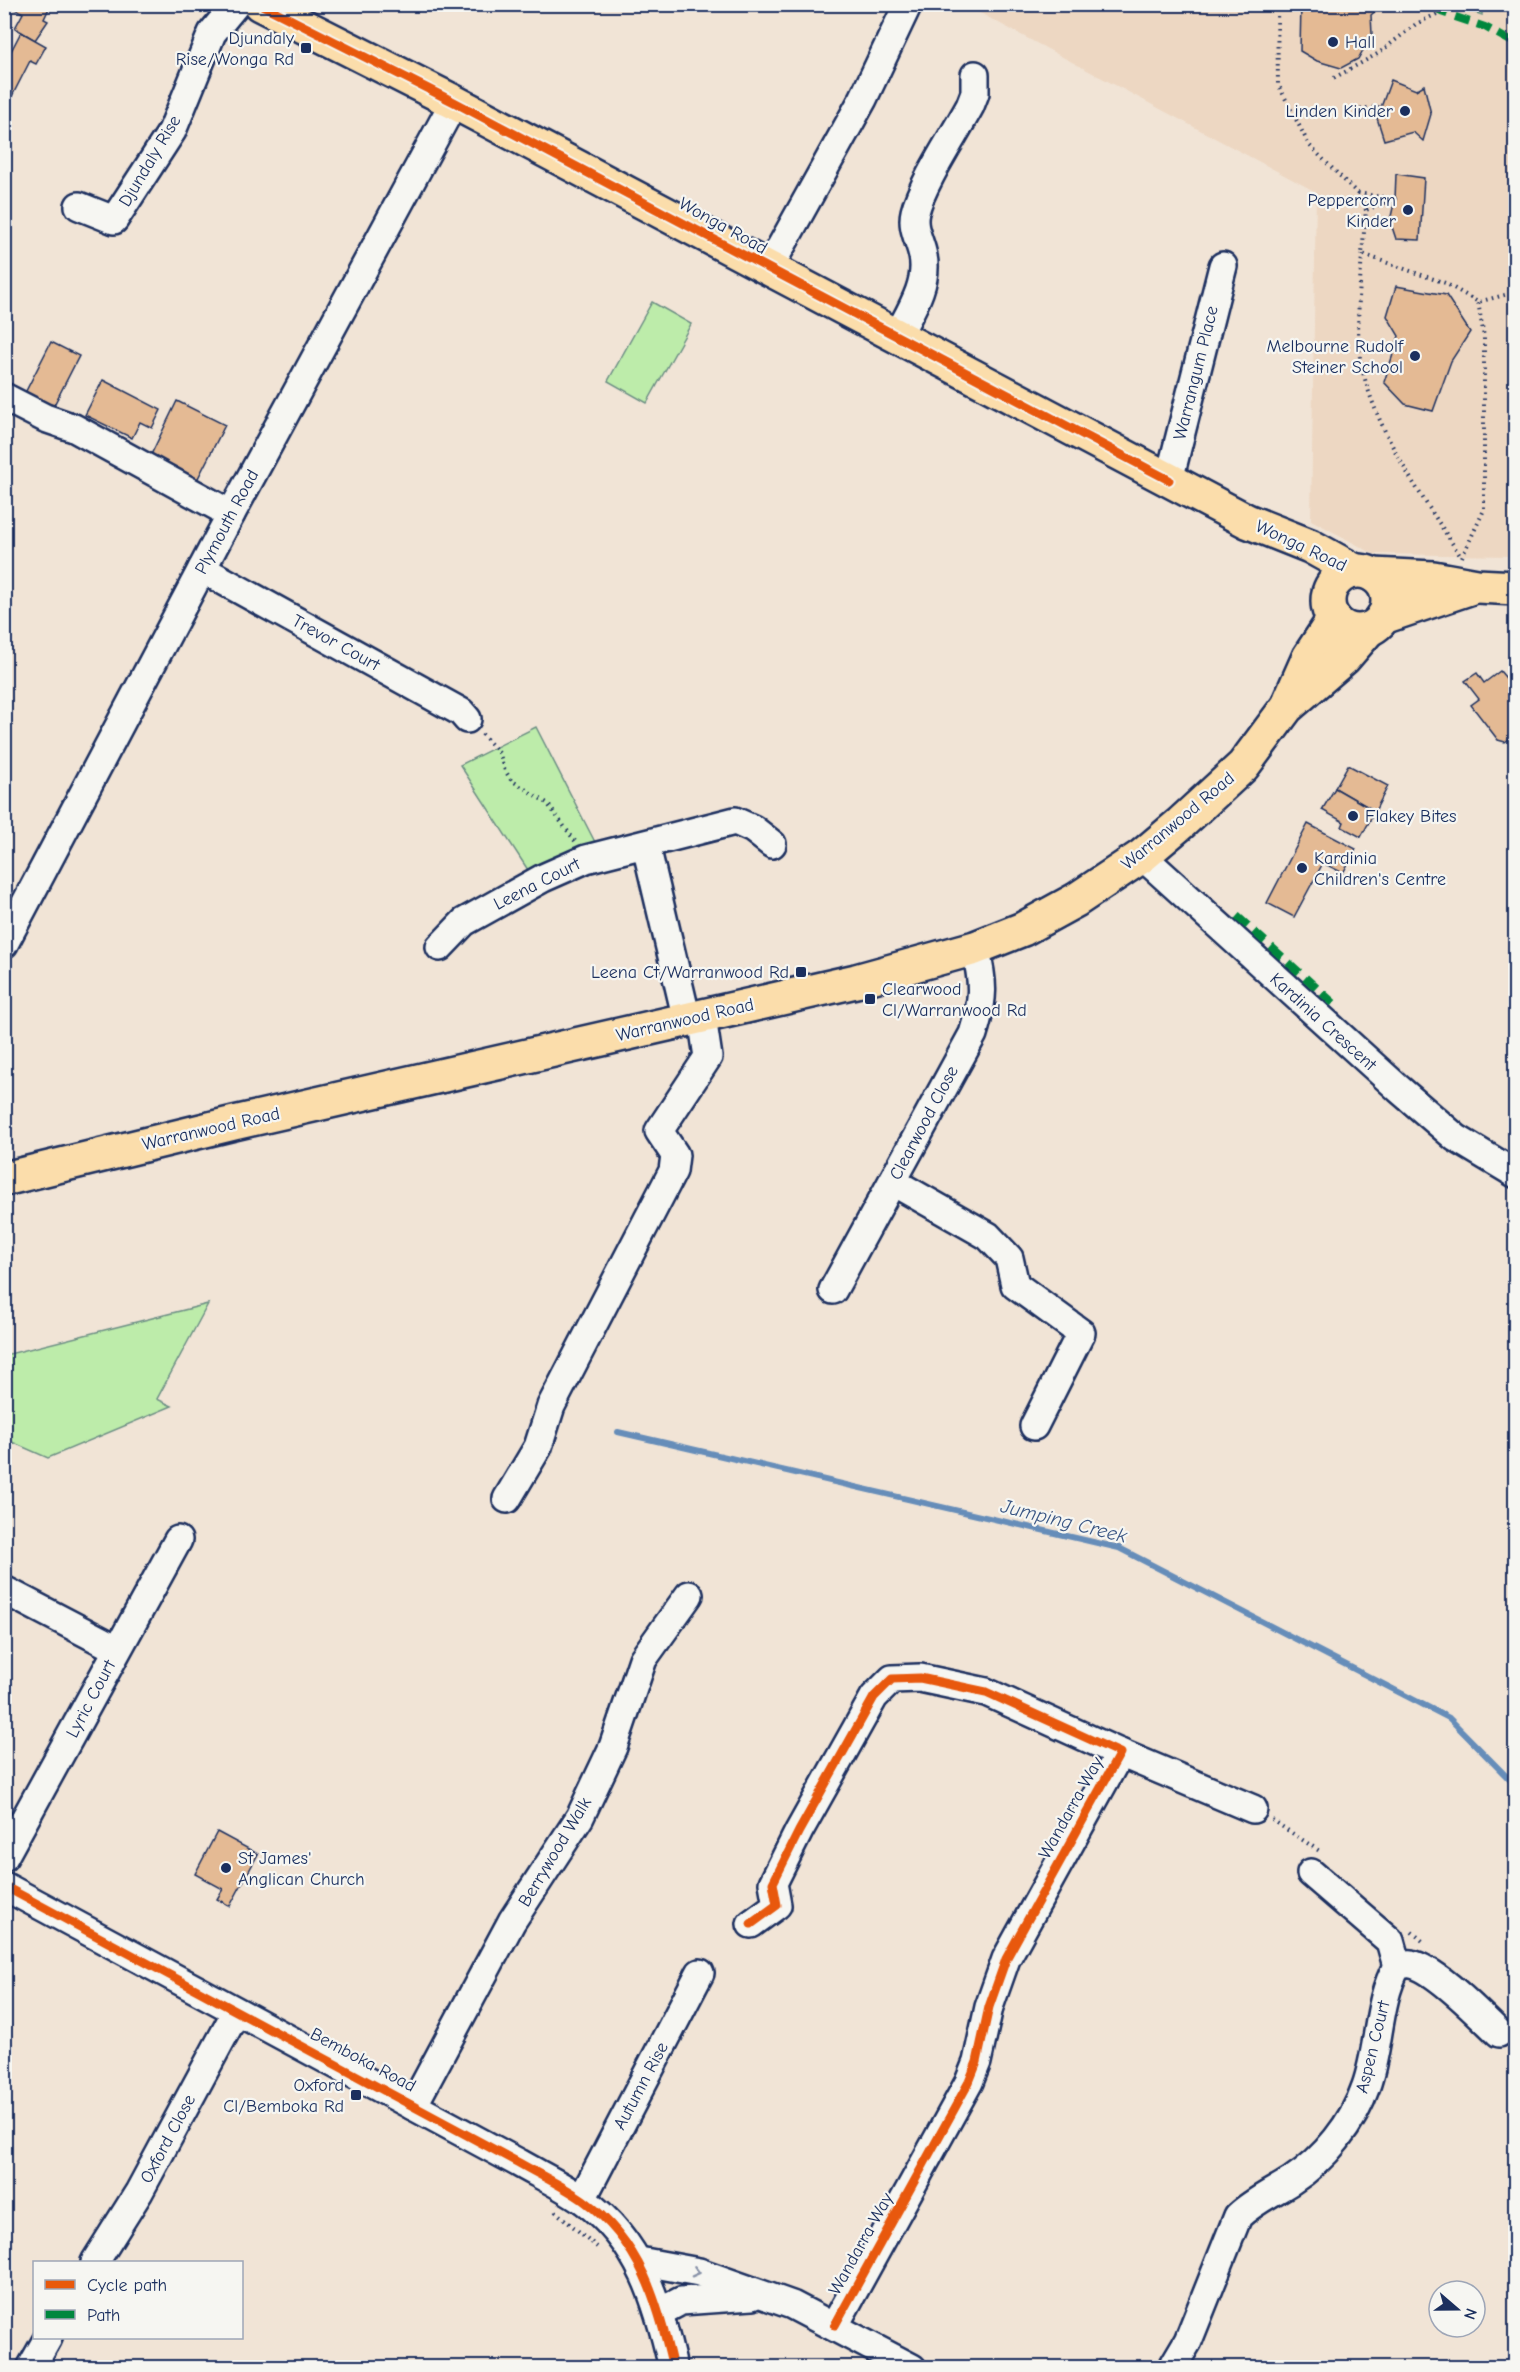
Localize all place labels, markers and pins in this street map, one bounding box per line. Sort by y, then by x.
place label: Djundaly Rise/Wonga Rd [176,28,295,70]
place label: Hall [1345,32,1375,53]
marker: Hall [1326,35,1340,49]
marker: Djundaly Rise/Wonga Rd [299,41,313,55]
place label: Linden Kinder [1286,101,1394,122]
marker: Linden Kinder [1398,104,1412,118]
place label: Peppercorn Kinder [1308,190,1397,232]
marker: Peppercorn Kinder [1401,203,1415,217]
place label: Melbourne Rudolf Steiner School [1267,336,1404,378]
marker: Melbourne Rudolf Steiner School [1408,349,1422,363]
place label: Flakey Bites [1365,806,1456,827]
marker: Flakey Bites [1346,809,1360,823]
place label: Kardinia Children's Centre [1314,848,1446,890]
marker: Kardinia Children's Centre [1295,861,1309,875]
place label: Leena Ct/Warranwood Rd [591,962,789,983]
marker: Leena Ct/Warranwood Rd [794,965,808,979]
place label: Clearwood Cl/Warranwood Rd [882,979,1027,1021]
marker: Clearwood Cl/Warranwood Rd [863,992,877,1006]
place label: St James' Anglican Church [238,1848,365,1890]
marker: St James' Anglican Church [219,1861,233,1875]
place label: Oxford Cl/Bemboka Rd [223,2075,344,2117]
marker: Oxford Cl/Bemboka Rd [349,2088,363,2102]

